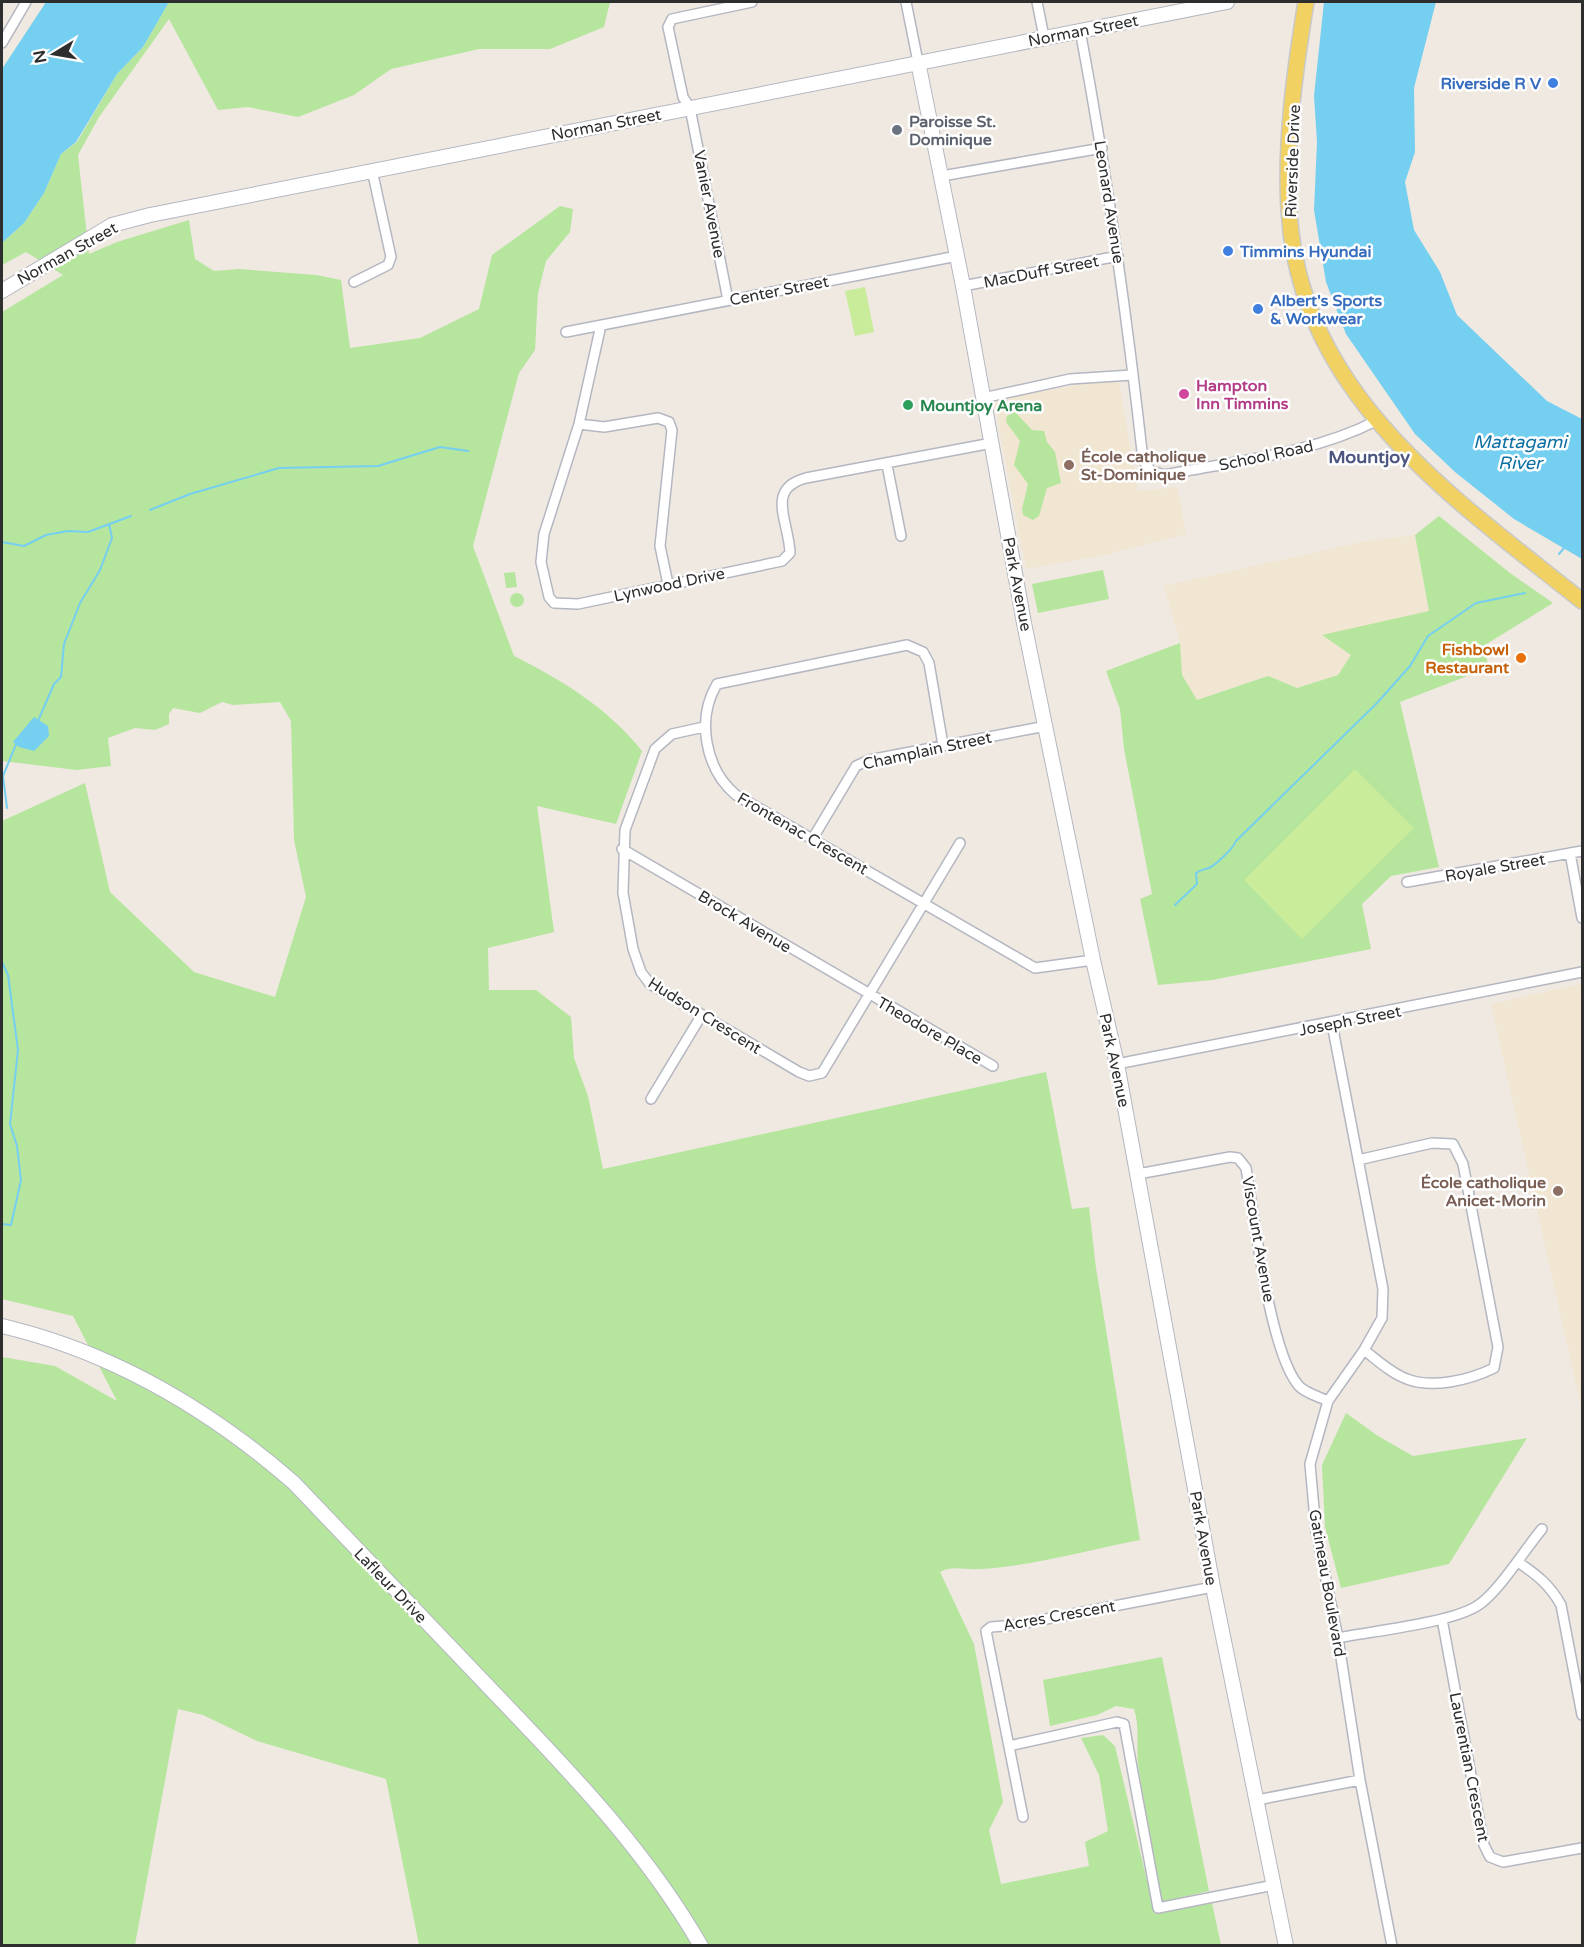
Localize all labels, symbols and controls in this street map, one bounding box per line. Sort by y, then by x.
street label: Norman Street [1026,10,1140,51]
north arrow [24,24,84,84]
text: N [29,48,51,65]
place label: Riverside R V [1440,74,1542,94]
marker: Riverside R V [1546,76,1560,90]
street label: Norman Street [549,104,663,145]
street label: Riverside Drive [1281,104,1305,218]
place label: Paroisse St. Dominique [909,112,996,150]
marker: Paroisse St. Dominique [890,123,904,137]
street label: Leonard Avenue [1089,139,1129,265]
street label: Vanier Avenue [689,149,729,260]
street label: Norman Street [14,218,121,290]
place label: Timmins Hyundai [1239,242,1372,262]
marker: Timmins Hyundai [1221,244,1235,258]
street label: MacDuff Street [982,251,1100,293]
street label: Center Street [728,272,830,310]
place label: Albert's Sports & Workwear [1270,291,1382,329]
marker: Albert's Sports & Workwear [1251,302,1265,316]
place label: Hampton Inn Timmins [1196,376,1289,414]
marker: Hampton Inn Timmins [1177,387,1191,401]
place label: Mountjoy Arena [920,396,1042,416]
marker: Mountjoy Arena [901,398,915,412]
water label: Mattagami River [1473,431,1569,474]
street label: School Road [1217,436,1315,476]
district label: Mountjoy [1328,446,1410,468]
place label: École catholique St-Dominique [1081,447,1206,485]
marker: École catholique St-Dominique [1062,458,1076,472]
street label: Park Avenue [998,535,1036,633]
street label: Lynwood Drive [612,563,727,607]
place label: Fishbowl Restaurant [1425,640,1510,678]
marker: Fishbowl Restaurant [1514,651,1528,665]
street label: Champlain Street [861,728,993,774]
street label: Frontenac Crescent [734,788,871,879]
street label: Royale Street [1443,849,1547,887]
street label: Brock Avenue [694,886,795,958]
street label: Hudson Crescent [644,973,765,1059]
street label: Theodore Place [873,993,986,1069]
street label: Joseph Street [1297,1001,1403,1041]
street label: Park Avenue [1094,1011,1134,1109]
place label: École catholique Anicet-Morin [1421,1173,1546,1211]
street label: Viscount Avenue [1237,1175,1279,1304]
marker: École catholique Anicet-Morin [1551,1184,1565,1198]
street label: Park Avenue [1185,1489,1221,1587]
street label: Gatineau Boulevard [1304,1508,1350,1659]
street label: Lafleur Drive [350,1544,431,1627]
street label: Acres Crescent [1001,1596,1117,1636]
street label: Laurentian Crescent [1445,1691,1493,1844]

